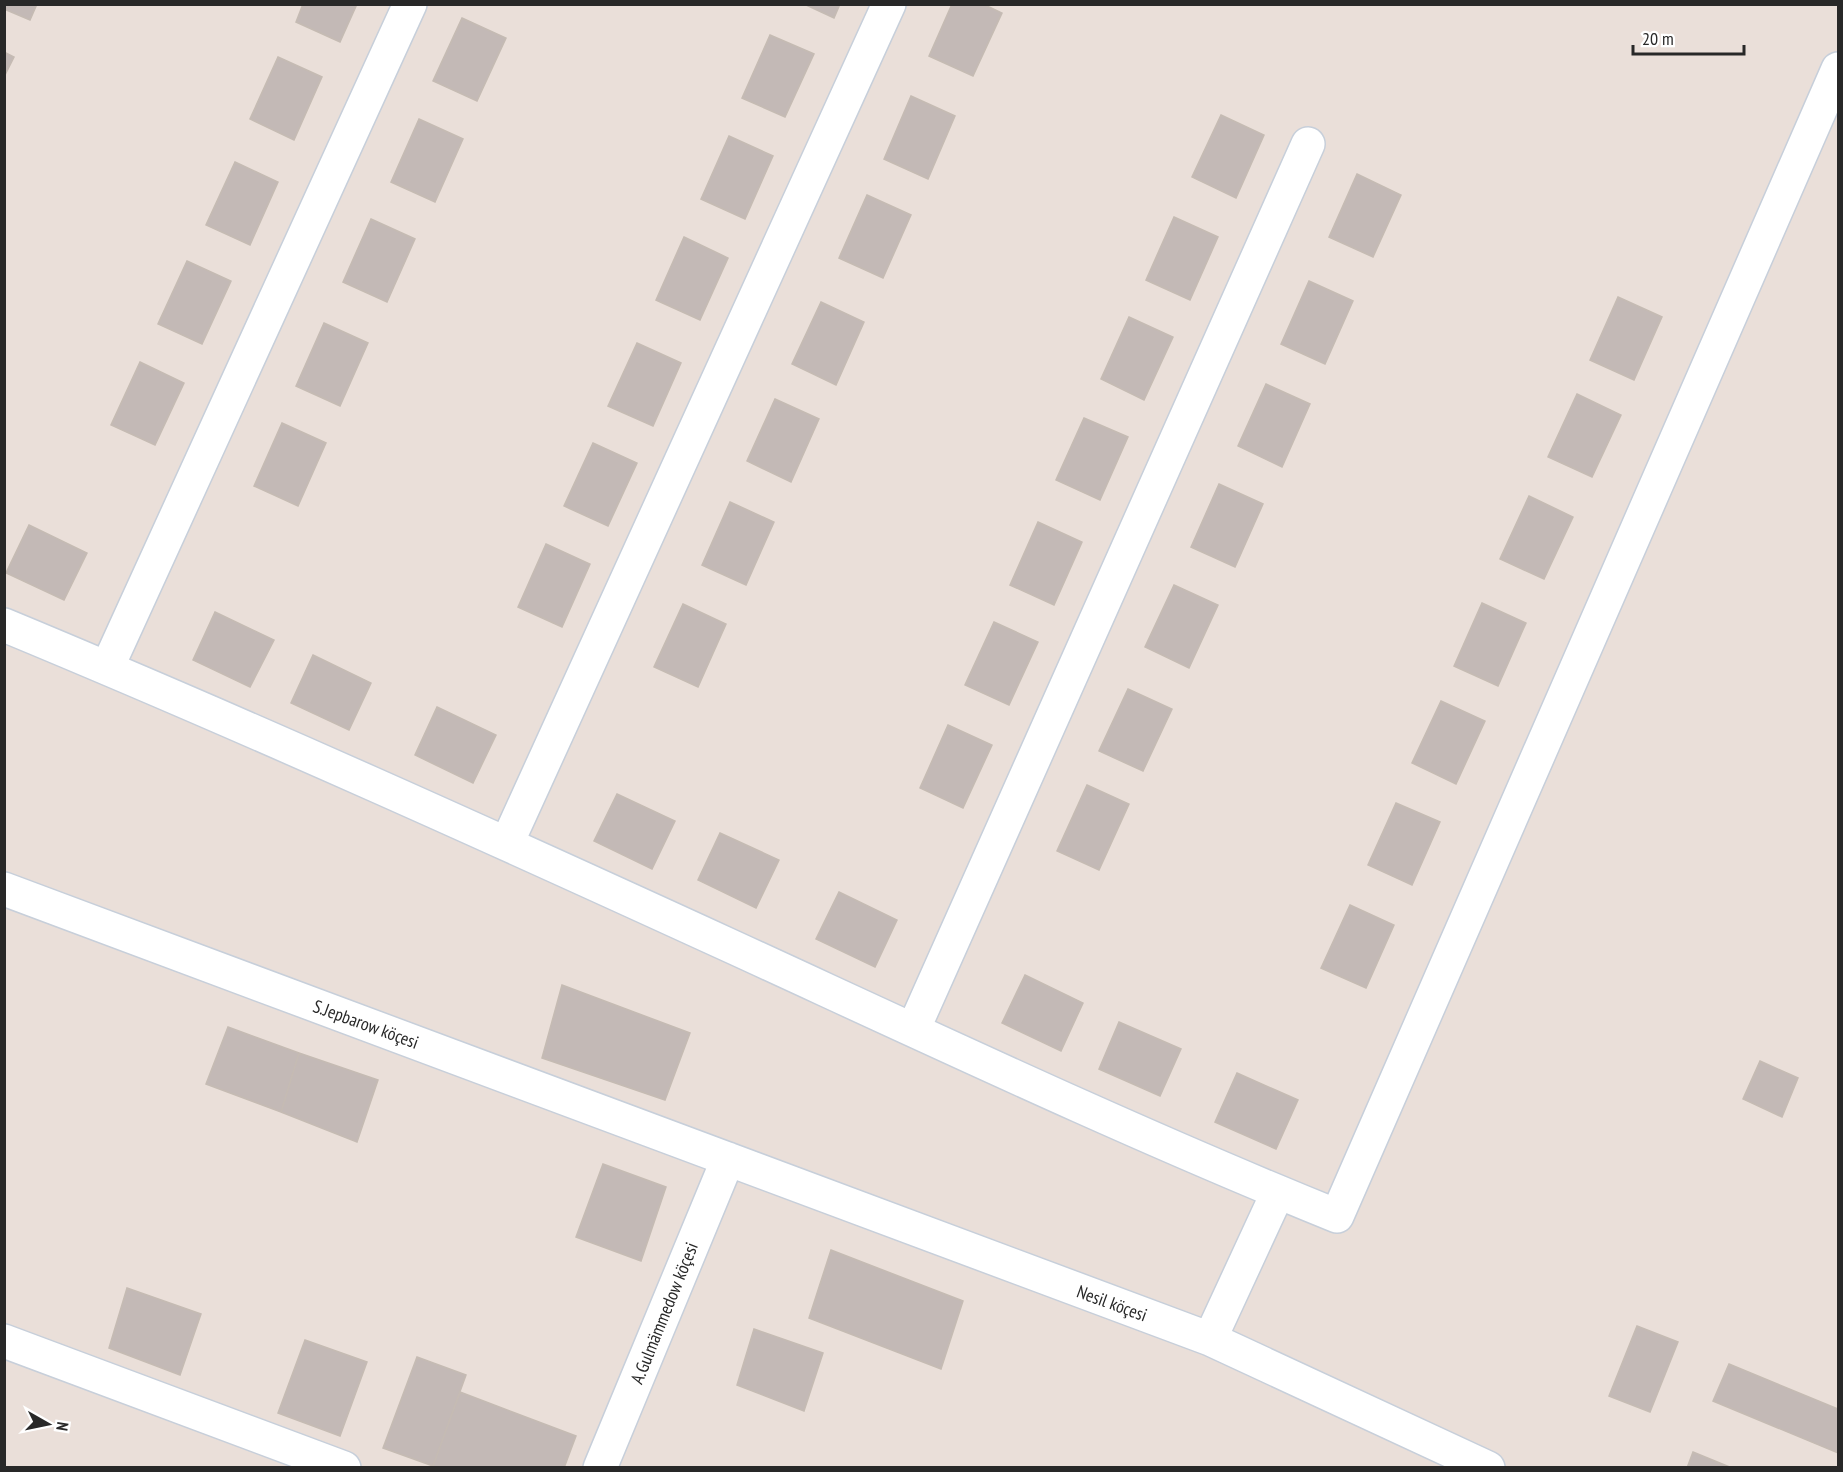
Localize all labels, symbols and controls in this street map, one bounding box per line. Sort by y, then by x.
scale bar [1633,18,1744,56]
text: 20 m [1642,27,1674,50]
street label: S.Jepbarow köçesi [310,994,422,1054]
street label: A.Gulmämmedow köçesi [625,1239,703,1387]
street label: Nesil köçesi [1074,1280,1150,1326]
north arrow [18,1394,78,1454]
text: N [52,1421,73,1432]

